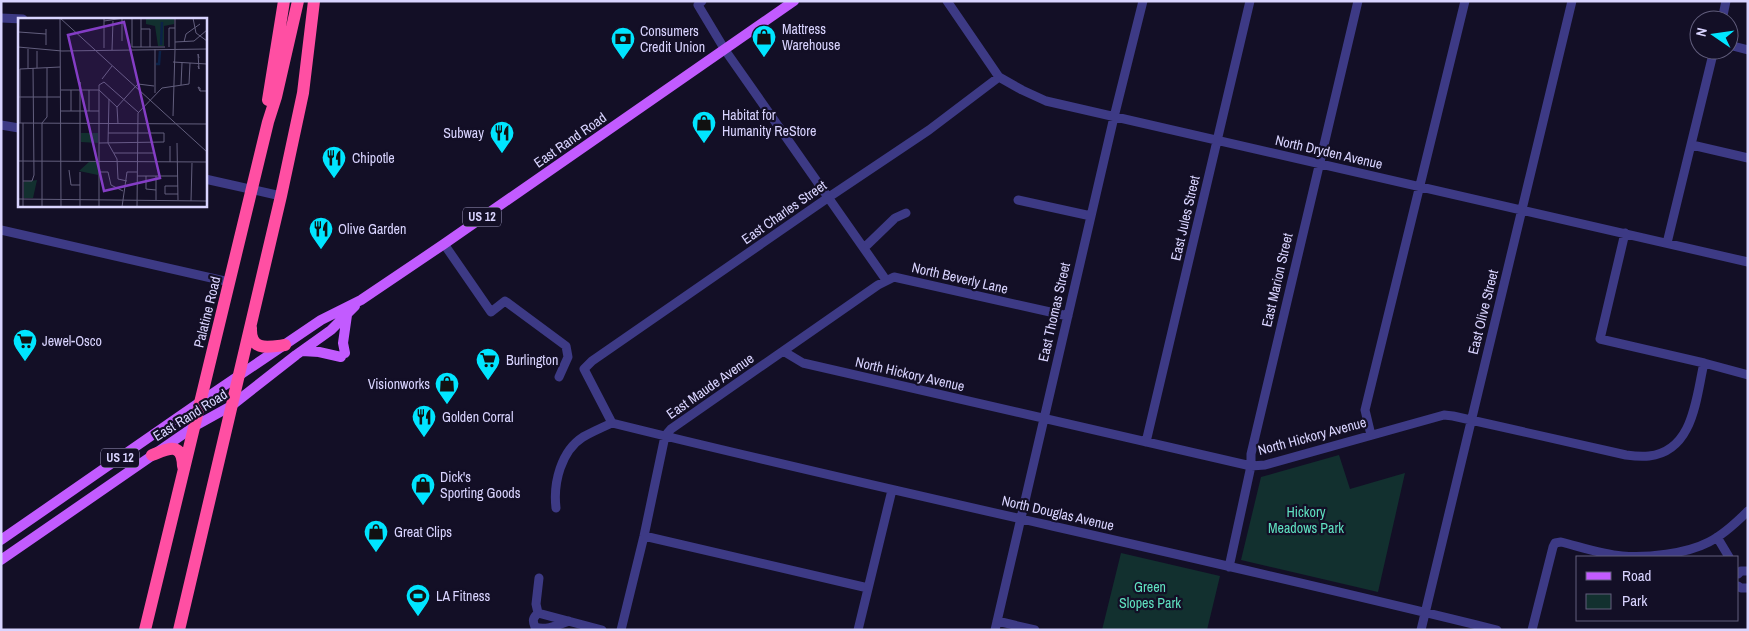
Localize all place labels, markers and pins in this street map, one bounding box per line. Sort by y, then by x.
place label: Mattress Warehouse [782,20,840,54]
place label: Consumers Credit Union [640,22,705,56]
shop icon: Mattress Warehouse [751,24,777,58]
bank icon: Consumers Credit Union [610,26,636,60]
place label: Habitat for Humanity ReStore [722,106,816,140]
shop icon: Habitat for Humanity ReStore [691,110,717,144]
restaurant icon: Subway [489,120,515,154]
place label: Subway [443,124,484,142]
restaurant icon: Chipotle [321,145,347,179]
place label: Chipotle [352,149,395,167]
restaurant icon: Olive Garden [308,216,334,250]
place label: Olive Garden [338,220,406,238]
supermarket icon: Jewel-Osco [12,328,38,362]
place label: Jewel-Osco [42,332,102,350]
supermarket icon: Burlington [475,347,501,381]
place label: Burlington [506,351,558,369]
shop icon: Visionworks [434,371,460,405]
place label: Visionworks [368,375,430,393]
restaurant icon: Golden Corral [411,404,437,438]
place label: Golden Corral [442,408,513,426]
place label: Dick's Sporting Goods [440,468,521,502]
shop icon: Dick's Sporting Goods [410,472,436,506]
shop icon: Great Clips [363,519,389,553]
place label: Great Clips [394,523,452,541]
sports icon: LA Fitness [405,583,431,617]
place label: LA Fitness [436,587,491,605]

